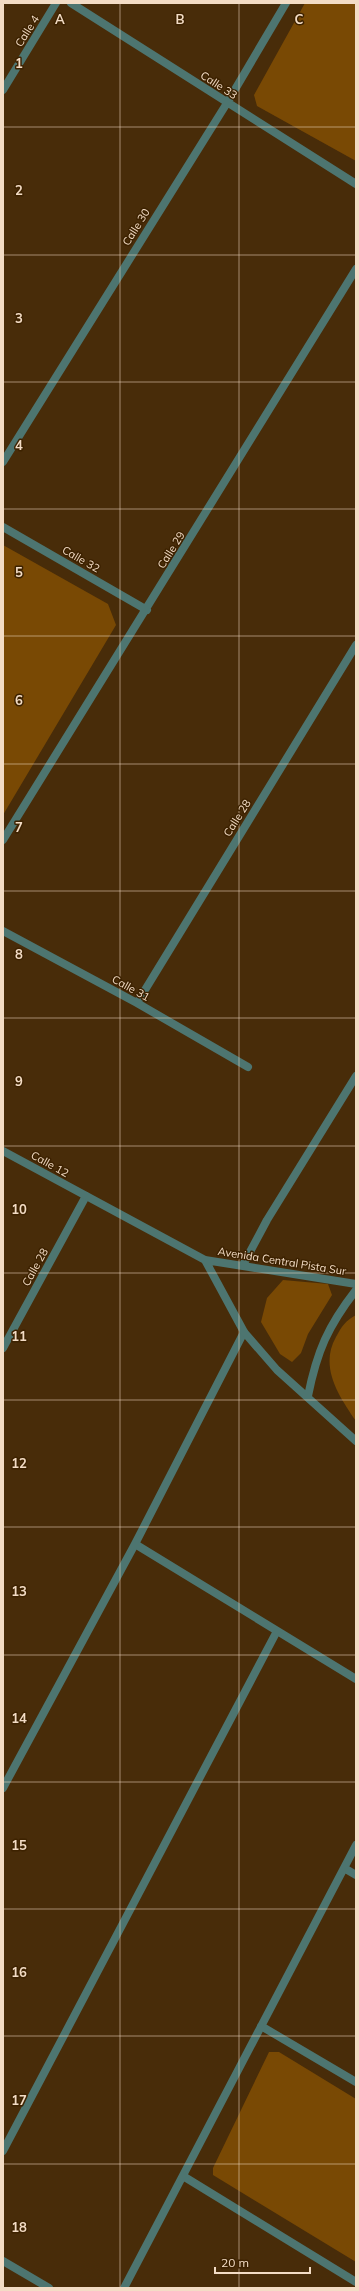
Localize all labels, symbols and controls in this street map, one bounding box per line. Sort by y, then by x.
text: A [55,11,65,27]
text: B [176,11,185,27]
text: C [295,11,304,27]
street label: Calle 4 [12,12,42,49]
text: 1 [15,55,23,71]
street label: Calle 33 [198,68,240,102]
text: 2 [15,182,23,198]
street label: Calle 30 [119,205,153,248]
text: 3 [15,310,23,326]
text: 4 [15,437,23,453]
street label: Calle 29 [154,529,188,571]
street label: Calle 32 [60,543,103,576]
text: 5 [15,564,23,580]
text: 6 [15,692,23,708]
street label: Calle 28 [220,796,254,839]
text: 7 [15,819,23,835]
text: 8 [15,946,23,962]
street label: Calle 31 [110,972,152,1004]
text: 9 [15,1073,23,1089]
street label: Calle 12 [29,1148,72,1180]
text: 10 [11,1201,27,1217]
street label: Avenida Central Pista Sur [217,1244,347,1278]
street label: Calle 28 [19,1245,51,1288]
text: 11 [11,1328,27,1344]
text: 12 [11,1455,27,1471]
text: 13 [11,1583,27,1599]
text: 14 [11,1710,27,1726]
text: 15 [11,1837,27,1853]
text: 16 [11,1964,27,1980]
text: 17 [11,2092,27,2108]
text: 18 [11,2219,27,2235]
scale bar [215,2249,310,2275]
text: 20 m [221,2255,249,2270]

